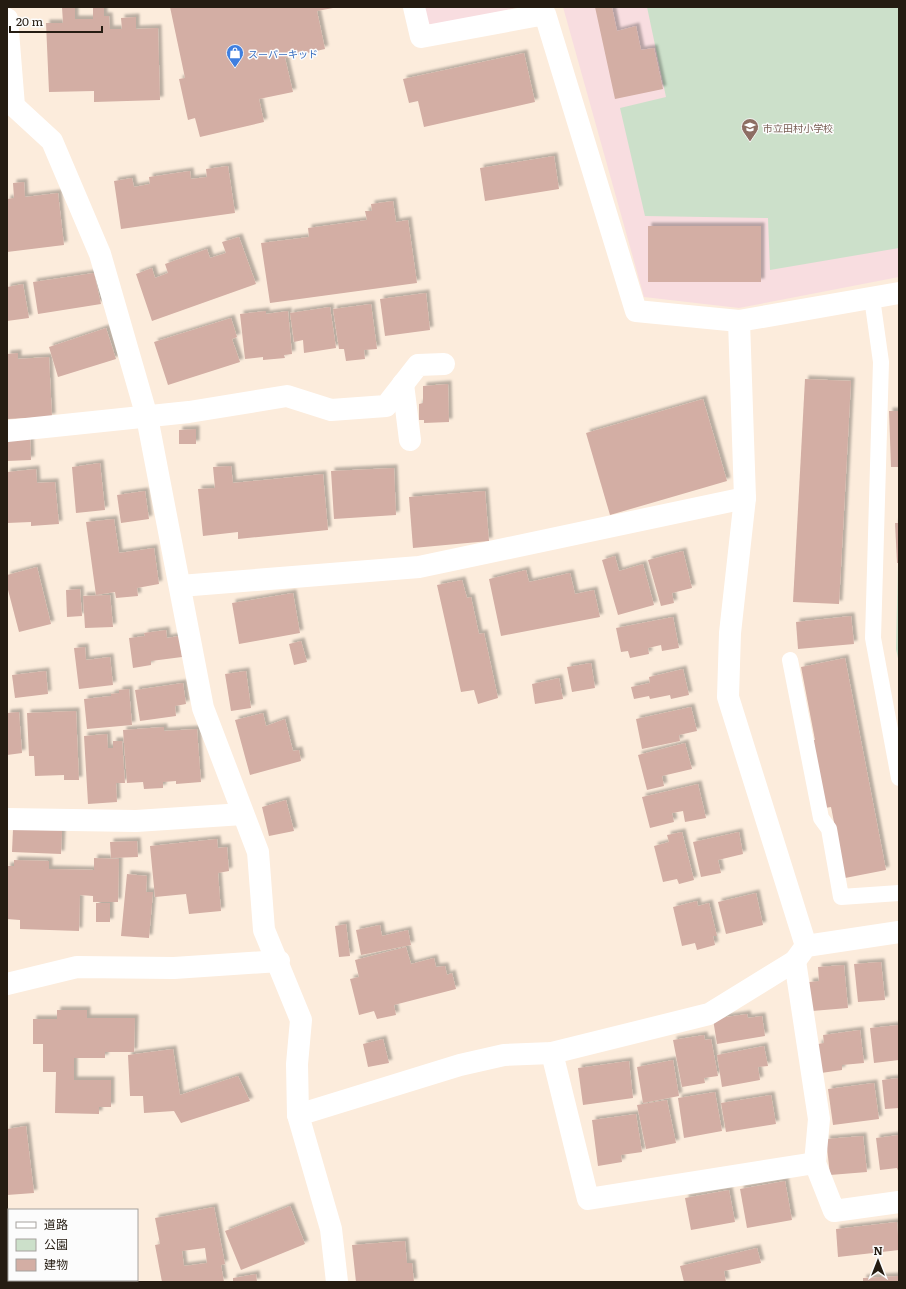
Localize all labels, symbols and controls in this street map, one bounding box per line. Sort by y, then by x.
scale bar [10,8,102,34]
text: 20 m [16,12,43,30]
shop icon: スーパーキッド [225,43,245,68]
place label: スーパーキッド [248,46,318,61]
school or university icon: 市立田村小学校 [740,117,760,142]
place label: 市立田村小学校 [763,120,833,135]
legend [8,1209,138,1281]
text: 道路 [44,1215,68,1233]
text: 公園 [44,1235,68,1253]
north arrow [858,1241,898,1281]
text: N [873,1242,883,1258]
text: 建物 [44,1255,68,1273]

